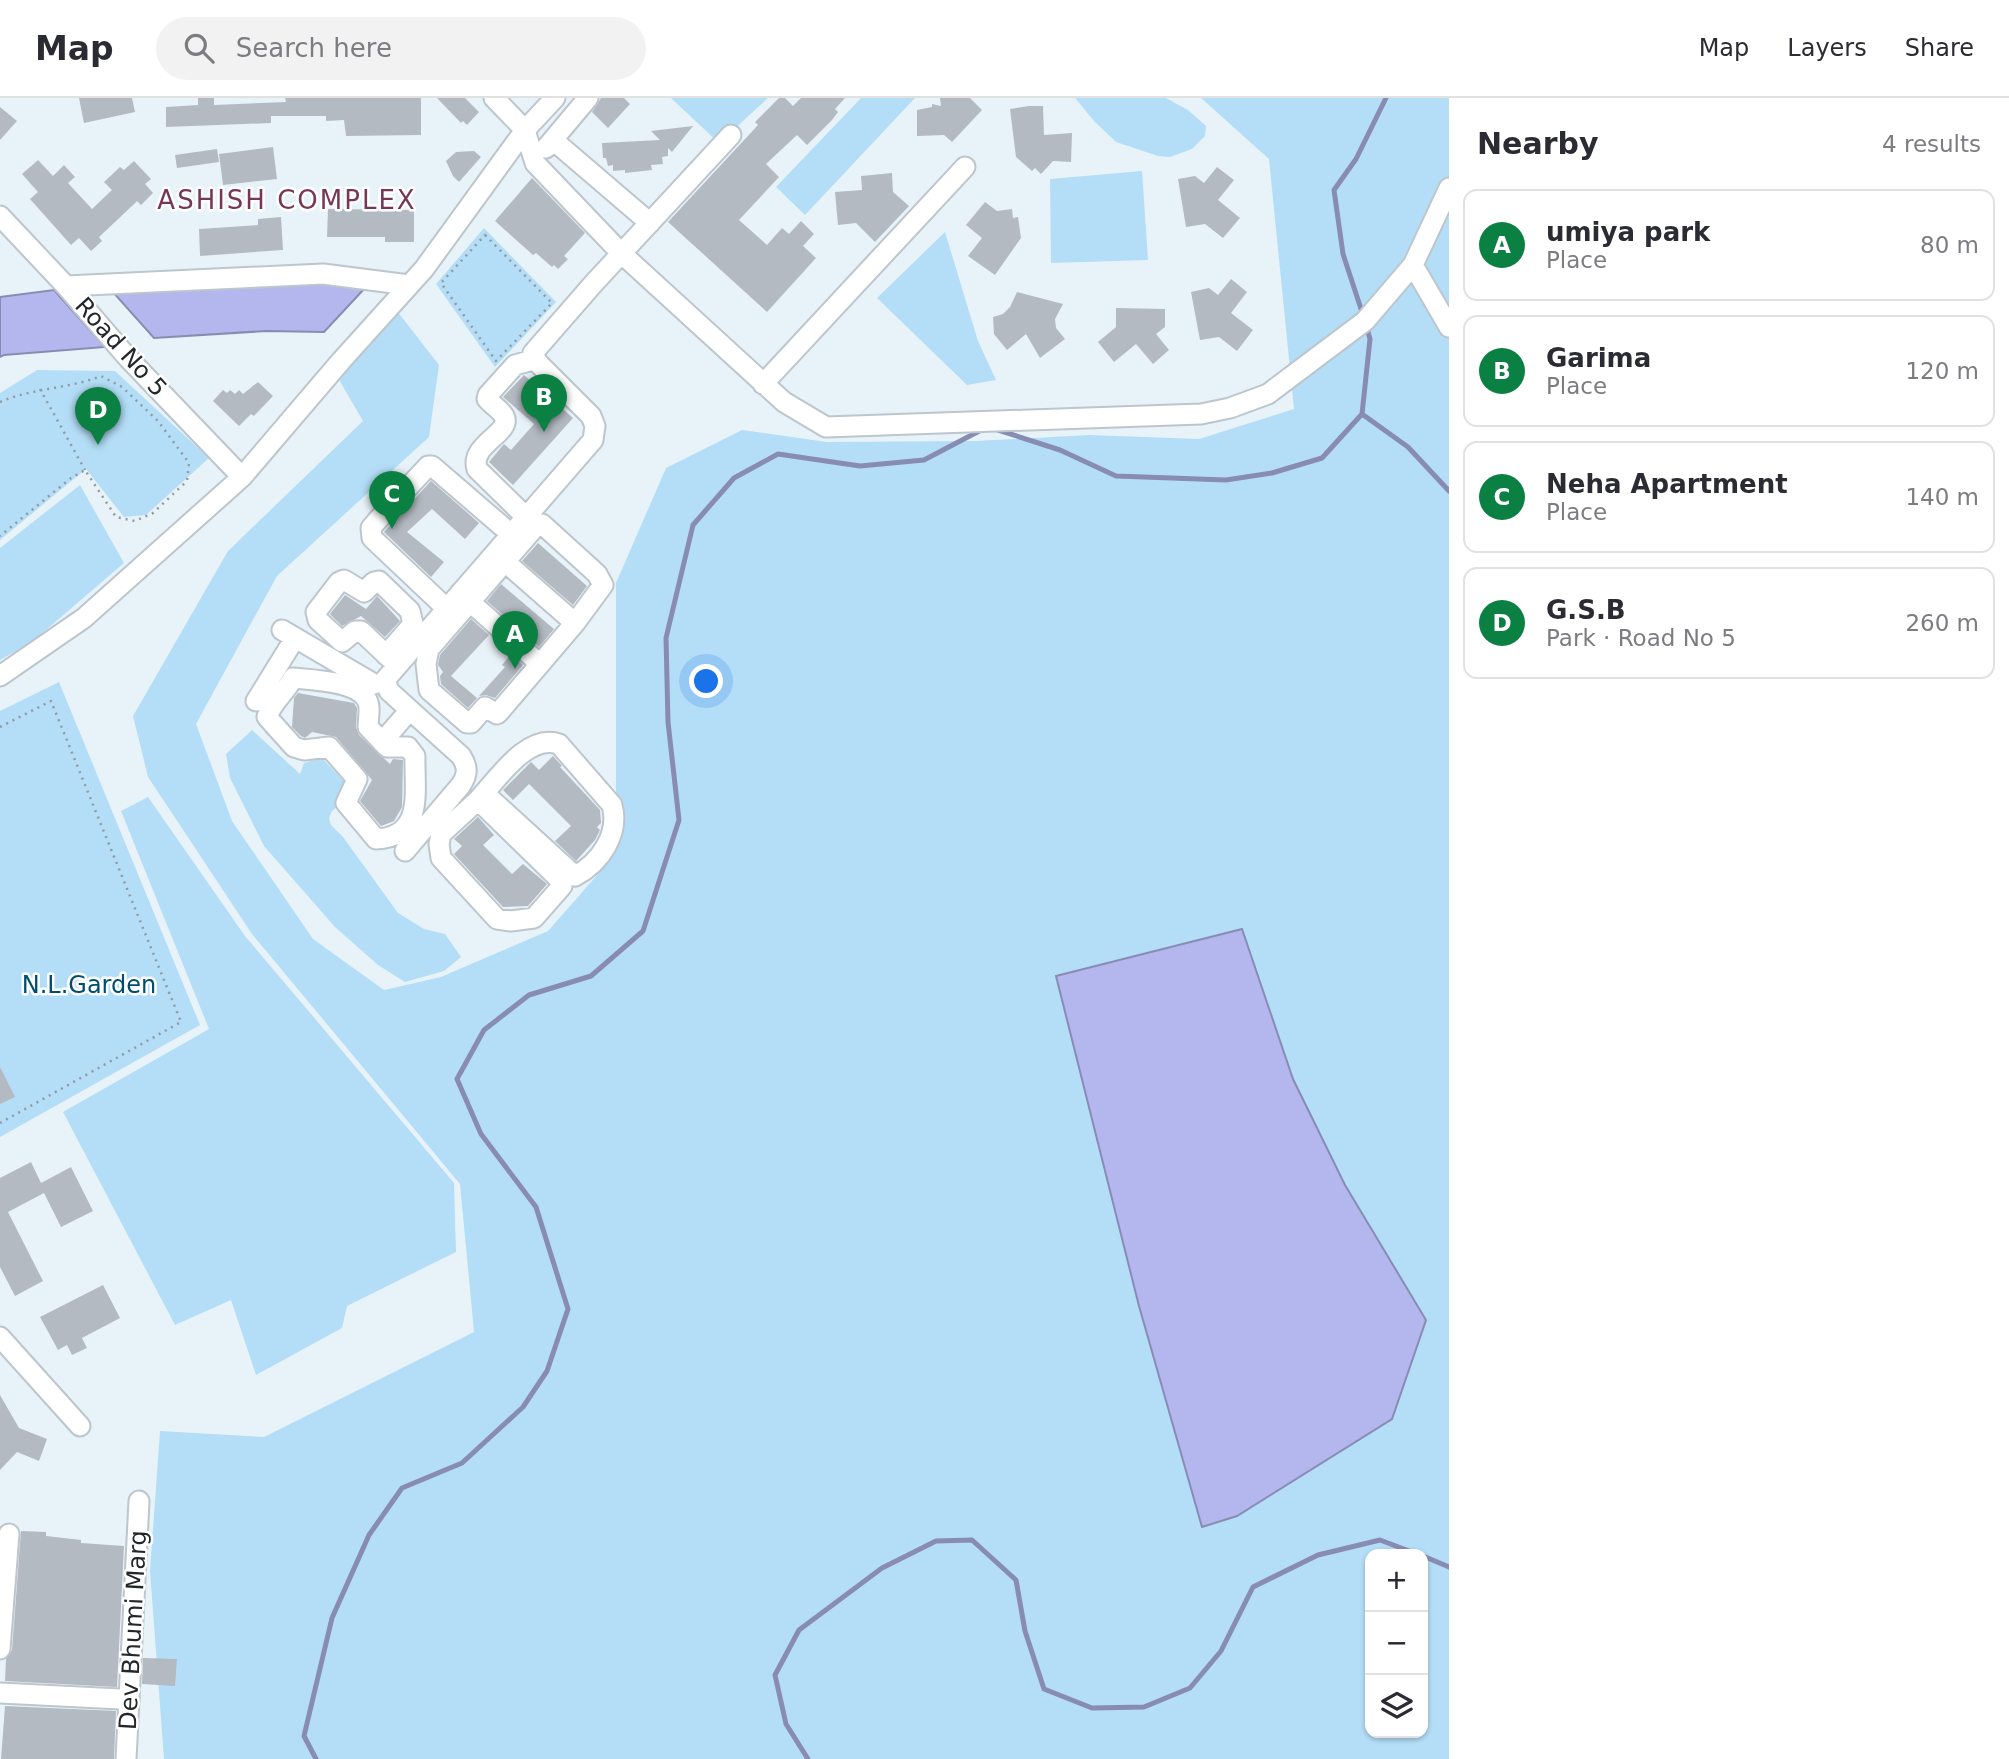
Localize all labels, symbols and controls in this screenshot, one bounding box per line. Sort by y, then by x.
search box [156,17,646,80]
text: Map [35,29,114,68]
icon: search [180,29,218,67]
text: Search here [236,33,392,63]
text: Map [1699,34,1749,62]
text: Layers [1787,34,1867,62]
text: Share [1905,34,1974,62]
text: Nearby [1477,126,1599,161]
text: 4 results [1882,131,1981,157]
district label: ASHISH COMPLEX [157,185,417,215]
text: umiya park [1546,217,1710,247]
text: A [1493,232,1511,258]
text: 80 m [1920,232,1979,258]
text: Place [1546,247,1607,273]
street label: Road No 5 [69,292,173,402]
text: Garima [1546,343,1651,373]
text: B [1493,358,1511,384]
text: 120 m [1905,358,1979,384]
text: Place [1546,373,1607,399]
pin: B [521,374,567,432]
pin: D [75,387,121,445]
text: Neha Apartment [1546,469,1788,499]
pin: C [369,471,415,529]
text: C [1494,484,1510,510]
text: 140 m [1905,484,1979,510]
text: Place [1546,499,1607,525]
text: G.S.B [1546,595,1626,625]
text: D [1492,610,1512,636]
text: 260 m [1905,610,1979,636]
pin: A [492,611,538,669]
text: Park · Road No 5 [1546,625,1736,651]
your location [689,664,723,698]
park label: N.L.Garden [22,971,156,999]
street label: Dev Bhumi Marg [114,1530,152,1730]
map controls [1365,1549,1428,1738]
button: + [1365,1549,1428,1612]
button: − [1365,1612,1428,1675]
button: layers [1365,1675,1428,1738]

